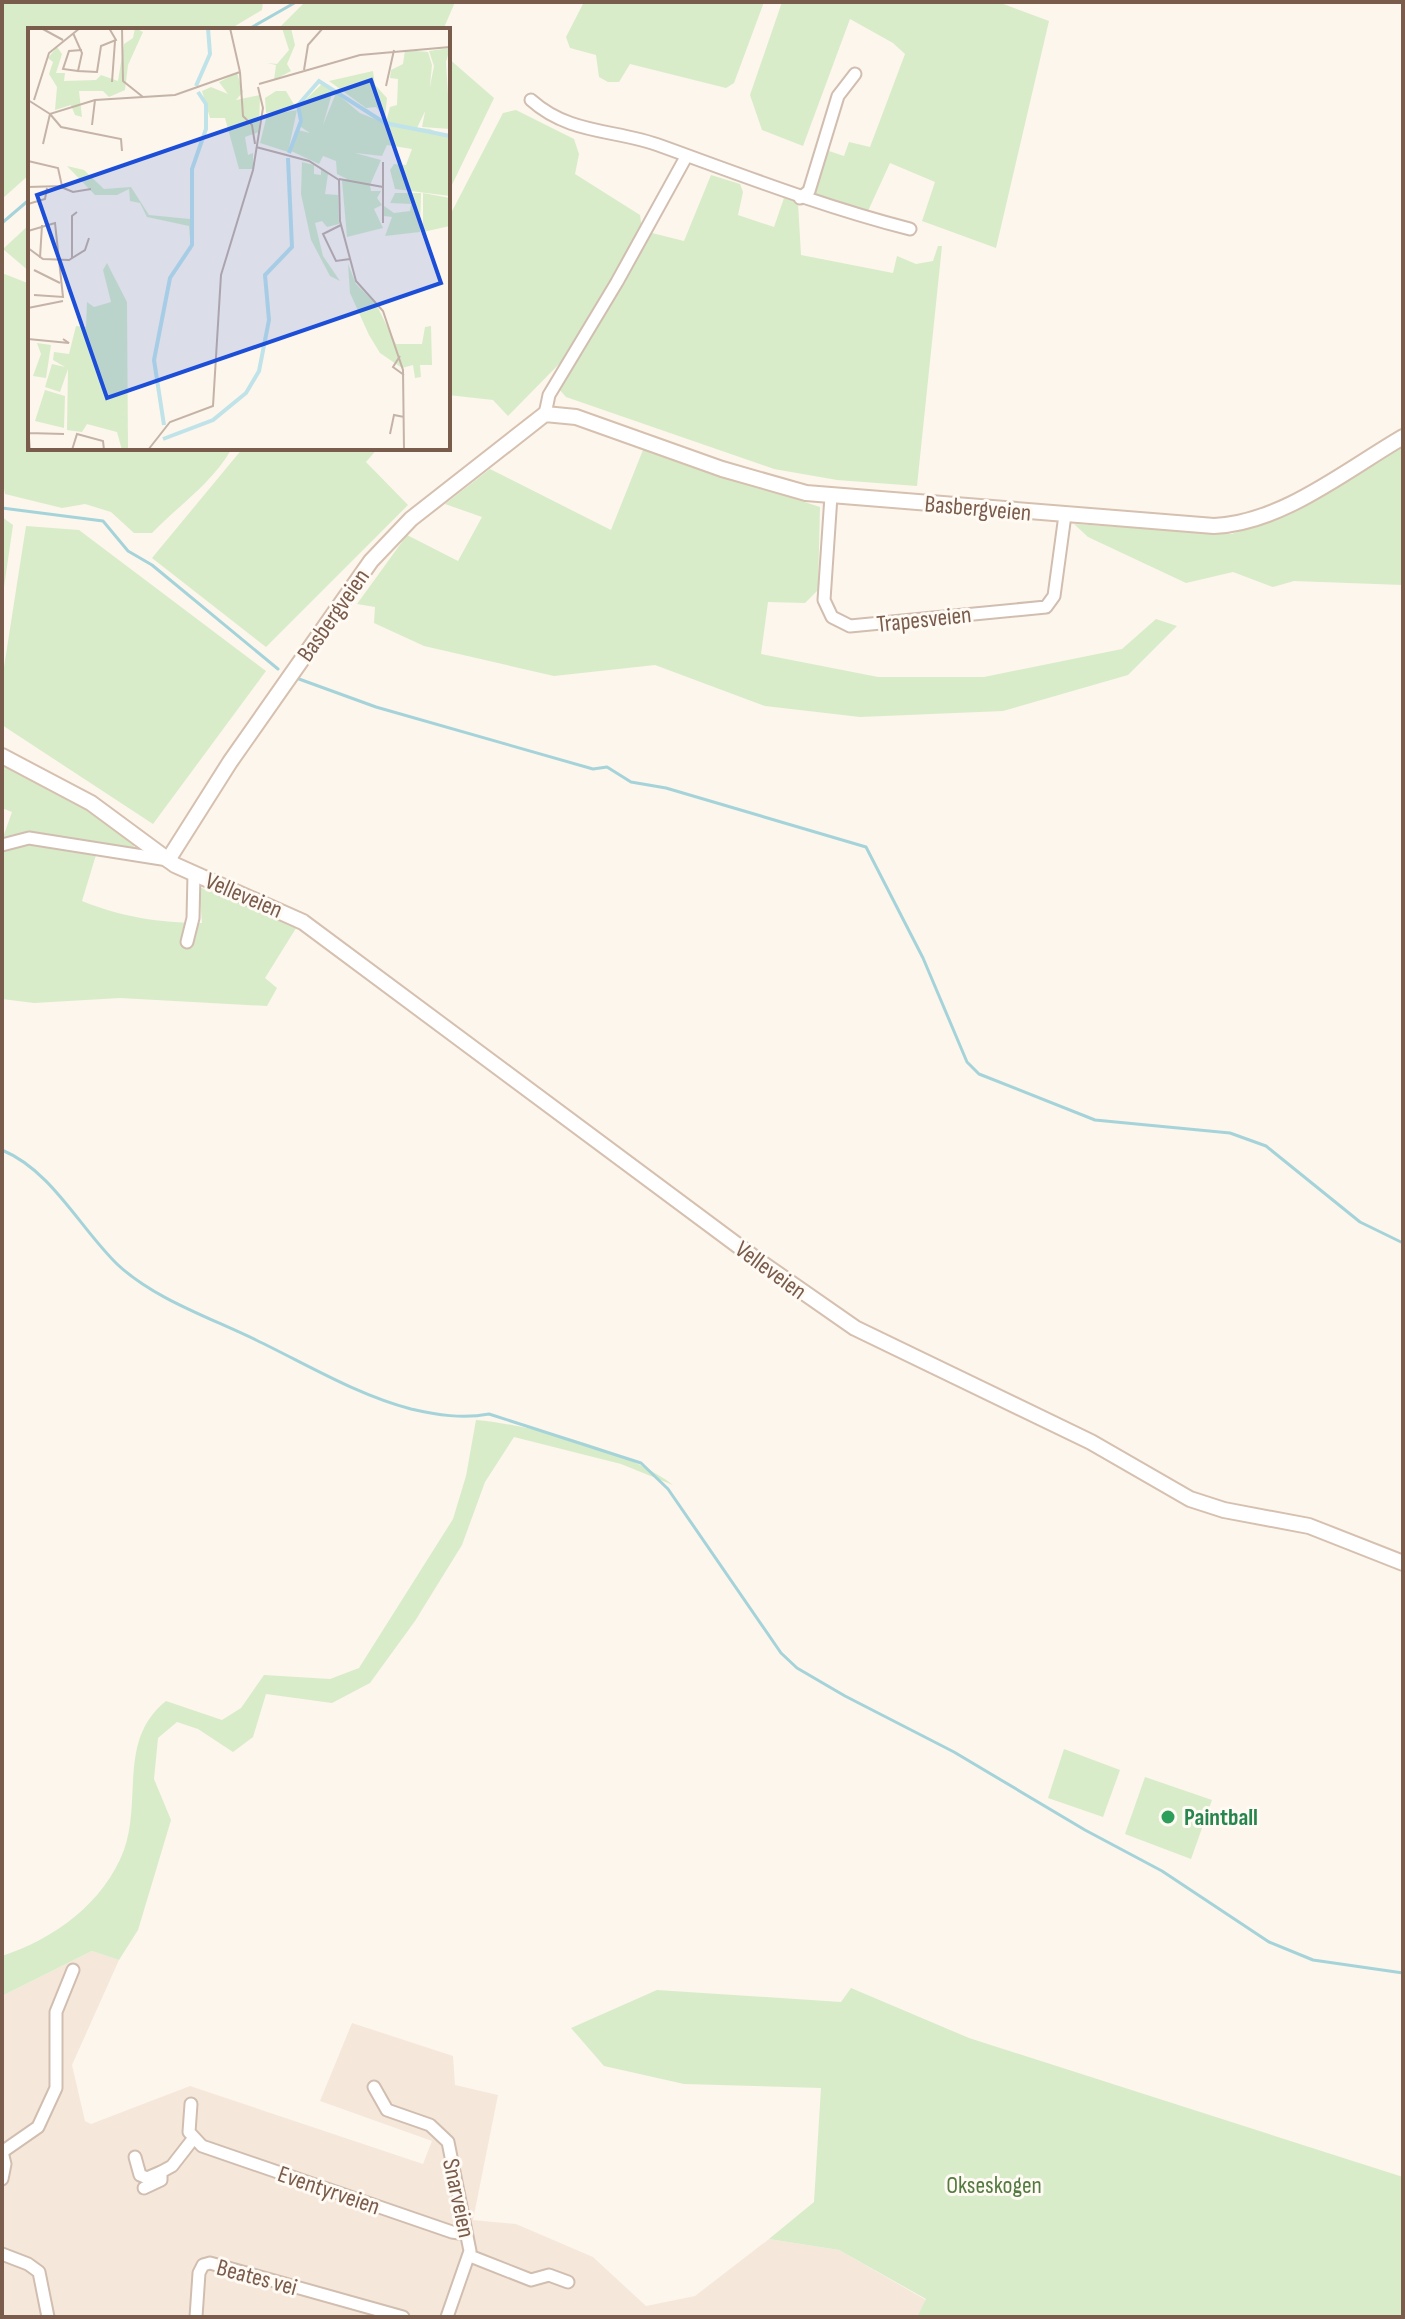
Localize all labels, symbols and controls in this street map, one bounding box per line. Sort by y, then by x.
inset map [28,28,450,450]
street label: Basbergveien [924,489,1032,528]
street label: Basbergveien [291,563,376,667]
street label: Trapesveien [875,600,973,639]
street label: Velleveien [201,866,287,925]
street label: Velleveien [729,1235,812,1306]
place label: Paintball [1184,1803,1258,1832]
marker: Paintball [1159,1808,1177,1826]
street label: Snarveien [436,2156,481,2240]
street label: Eventyrveien [274,2160,384,2221]
park label: Okseskogen [946,2171,1042,2200]
street label: Beates vei [214,2253,300,2302]

